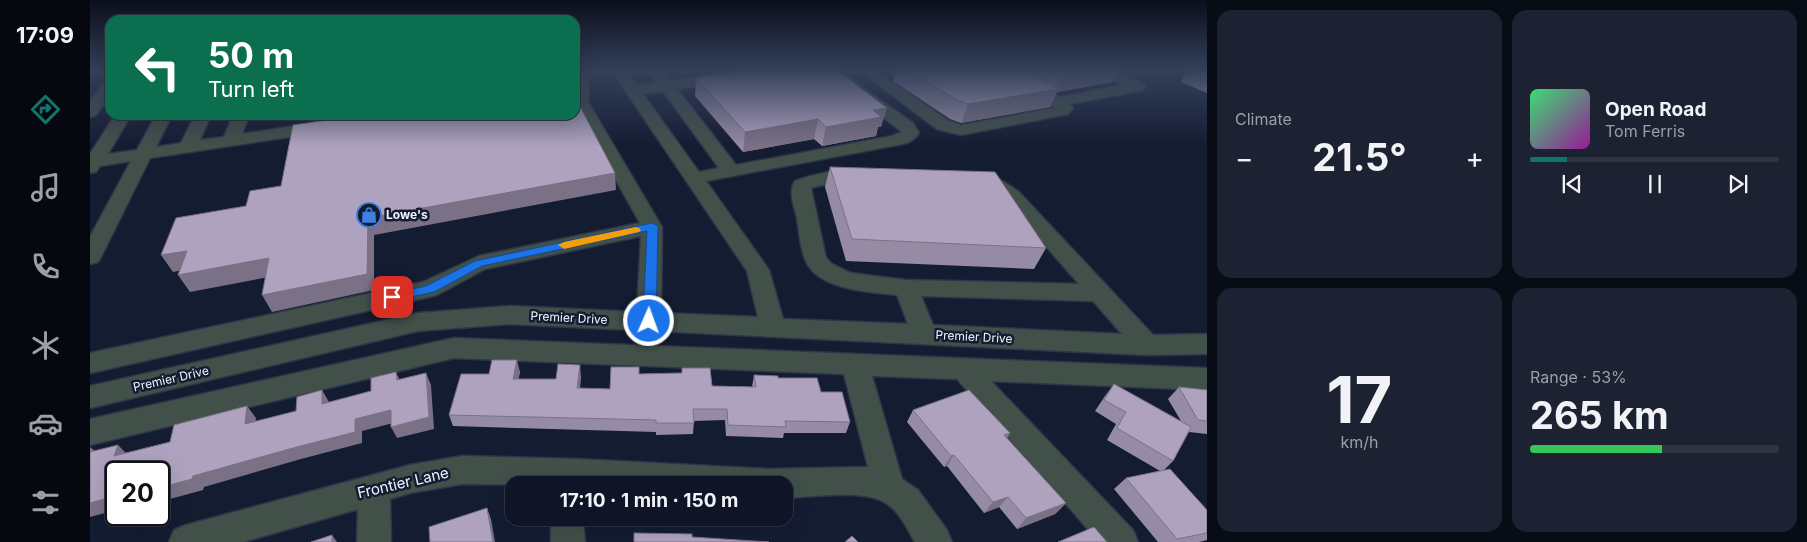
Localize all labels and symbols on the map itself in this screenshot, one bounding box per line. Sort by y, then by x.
shop icon: Lowe's [356,202,382,228]
place label: Lowe's [386,207,428,222]
pin [371,276,413,318]
position arrow [622,294,674,346]
street label: Premier Drive [530,308,608,327]
street label: Premier Drive [935,327,1013,346]
street label: Premier Drive [132,363,210,394]
speed limit sign: 20 [105,461,170,526]
street label: Frontier Lane [355,463,451,502]

